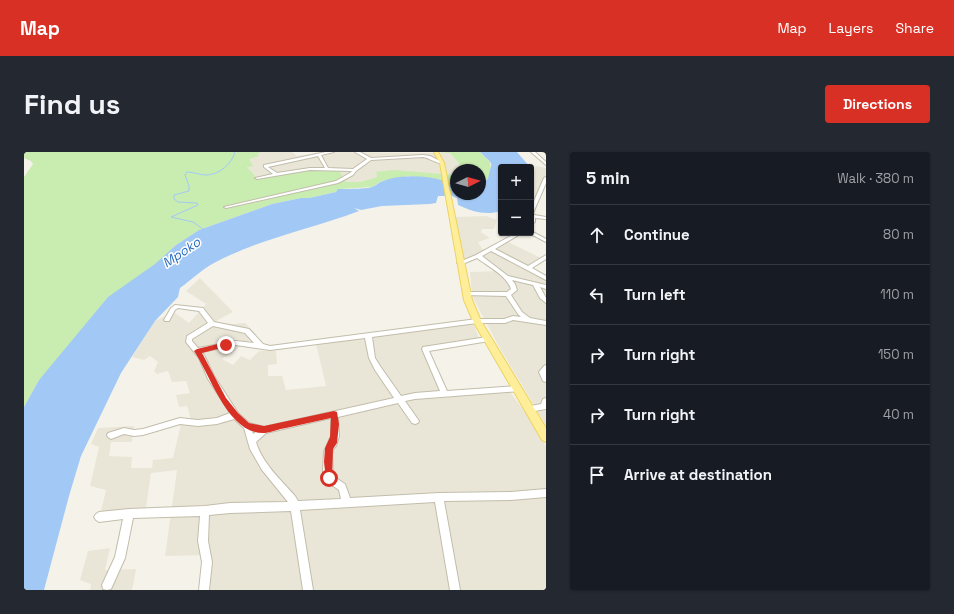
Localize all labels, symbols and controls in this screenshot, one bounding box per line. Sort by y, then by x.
text: Map [20,16,60,41]
text: Map [777,19,807,37]
text: Layers [829,19,873,37]
text: Share [895,19,934,37]
button: Directions [825,85,930,123]
text: Find us [24,86,121,122]
north arrow [450,164,486,200]
map controls [498,164,534,236]
button: + [498,164,534,200]
text: 5 min [586,167,630,189]
text: Walk · 380 m [837,170,914,187]
button: − [498,200,534,236]
icon: ahead [586,224,608,246]
text: Continue [624,225,690,244]
text: 80 m [883,226,914,243]
water label: Mpoko [159,233,204,271]
icon: left [586,284,608,306]
text: Turn left [624,285,686,304]
text: 110 m [880,286,914,303]
route end [217,336,235,354]
icon: right [586,344,608,366]
text: Turn right [624,345,695,364]
text: 150 m [878,346,914,363]
icon: right [586,404,608,426]
text: Turn right [624,405,695,424]
text: 40 m [883,406,914,423]
icon: arrive [586,464,608,486]
text: Arrive at destination [624,465,772,484]
route start [320,469,338,487]

